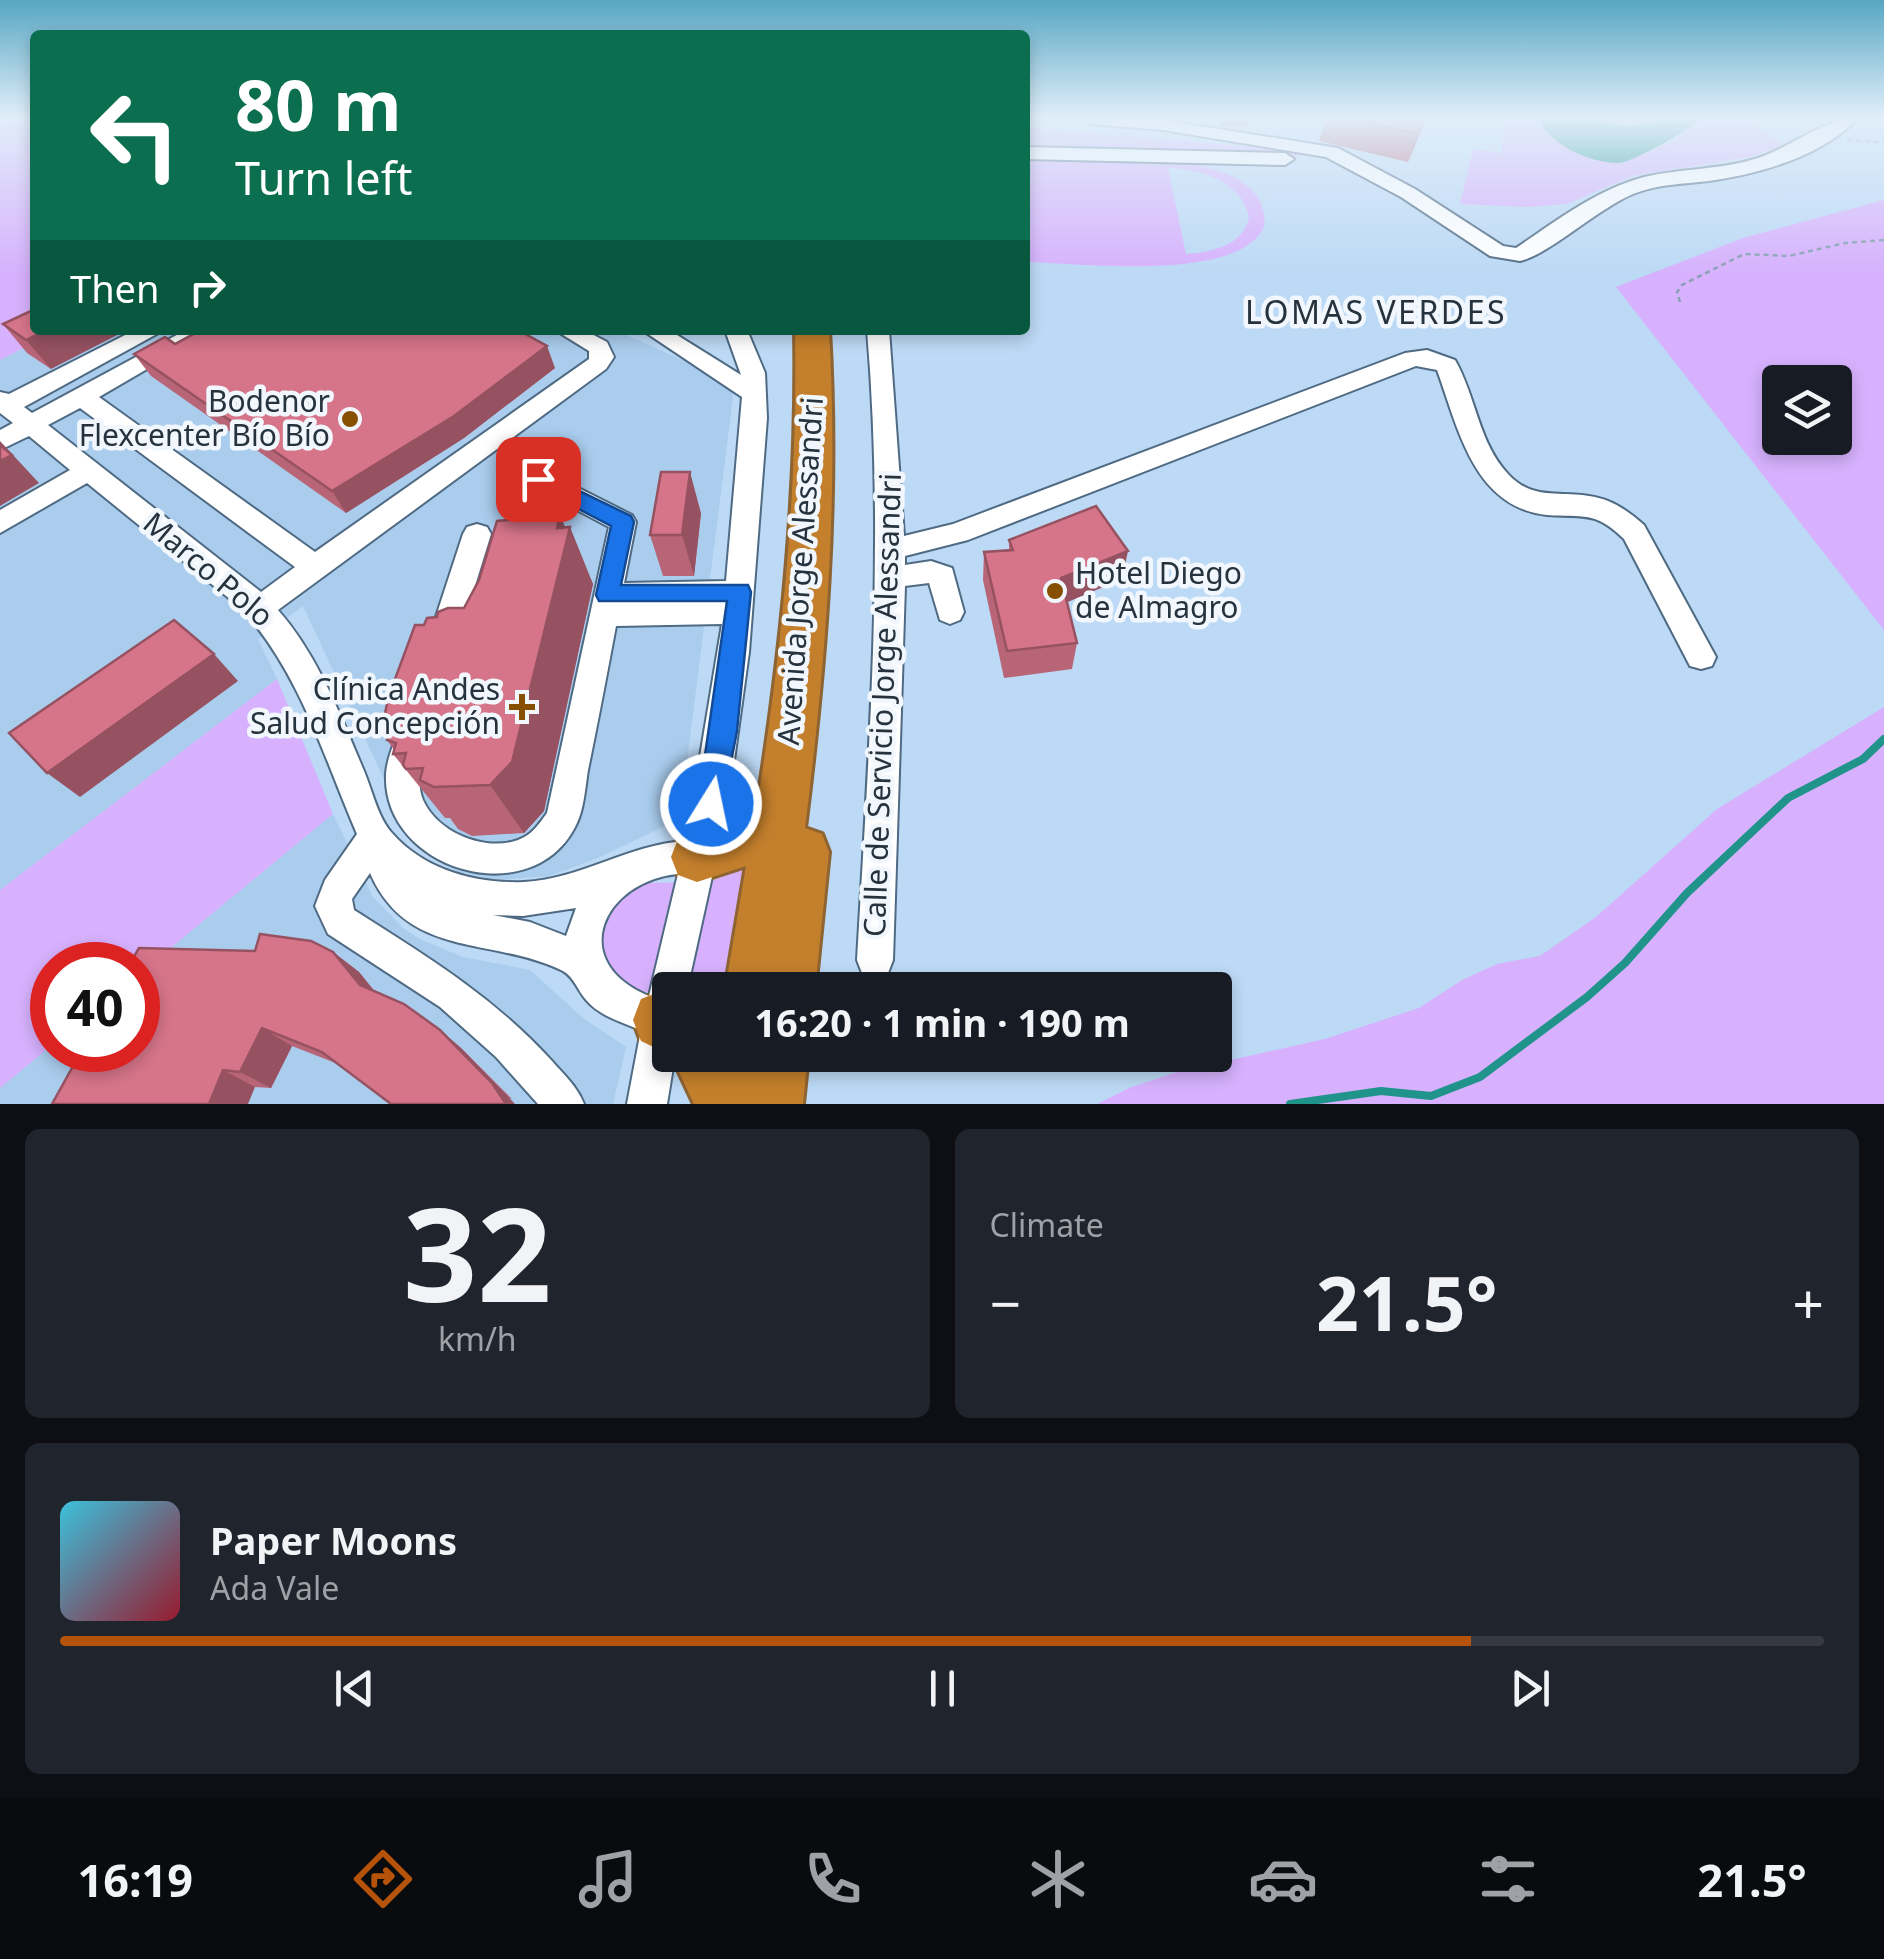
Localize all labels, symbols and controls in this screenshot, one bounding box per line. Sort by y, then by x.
text: 80 m [235,56,402,152]
icon: left [70,70,200,200]
text: Turn left [235,147,412,208]
icon: right [180,260,235,315]
text: Then [70,262,160,314]
district label: LOMAS VERDES [1245,290,1507,333]
map controls [1762,365,1852,455]
button: layers [1762,365,1852,455]
place label: Bodenor Flexcenter Bío Bío [79,380,330,455]
street label: Avenida Jorge Alessandri [767,395,832,746]
marker: Bodenor Flexcenter Bío Bío [339,408,361,430]
pin [496,437,581,522]
icon: arrive [511,452,566,507]
street label: Calle de Servicio Jorge Alessandri [853,472,910,938]
street label: Marco Polo [135,502,283,635]
place label: Hotel Diego de Almagro [1075,552,1242,627]
marker: Hotel Diego de Almagro [1044,580,1066,602]
place label: Clínica Andes Salud Concepción [250,668,500,743]
marker: Clínica Andes Salud Concepción [509,694,535,720]
position arrow [659,752,763,856]
speed limit sign: 40 [30,942,160,1072]
text: 16:20 · 1 min · 190 m [754,996,1130,1048]
text: 32 [403,1163,552,1340]
text: Climate [990,1203,1104,1246]
text: 21.5° [1316,1251,1498,1353]
text: − [990,1265,1021,1340]
text: + [1793,1265,1824,1340]
text: km/h [438,1317,517,1360]
text: Paper Moons [210,1514,457,1566]
text: Ada Vale [210,1566,339,1609]
icon: previous [327,1661,382,1716]
icon: pause [915,1661,970,1716]
icon: next [1503,1661,1558,1716]
icon: directions [348,1844,418,1914]
icon: music [573,1844,643,1914]
icon: phone [798,1844,868,1914]
icon: climate [1023,1844,1093,1914]
icon: car [1248,1844,1318,1914]
icon: filters [1473,1844,1543,1914]
text: 16:19 [77,1849,193,1910]
text: 21.5° [1698,1849,1806,1910]

